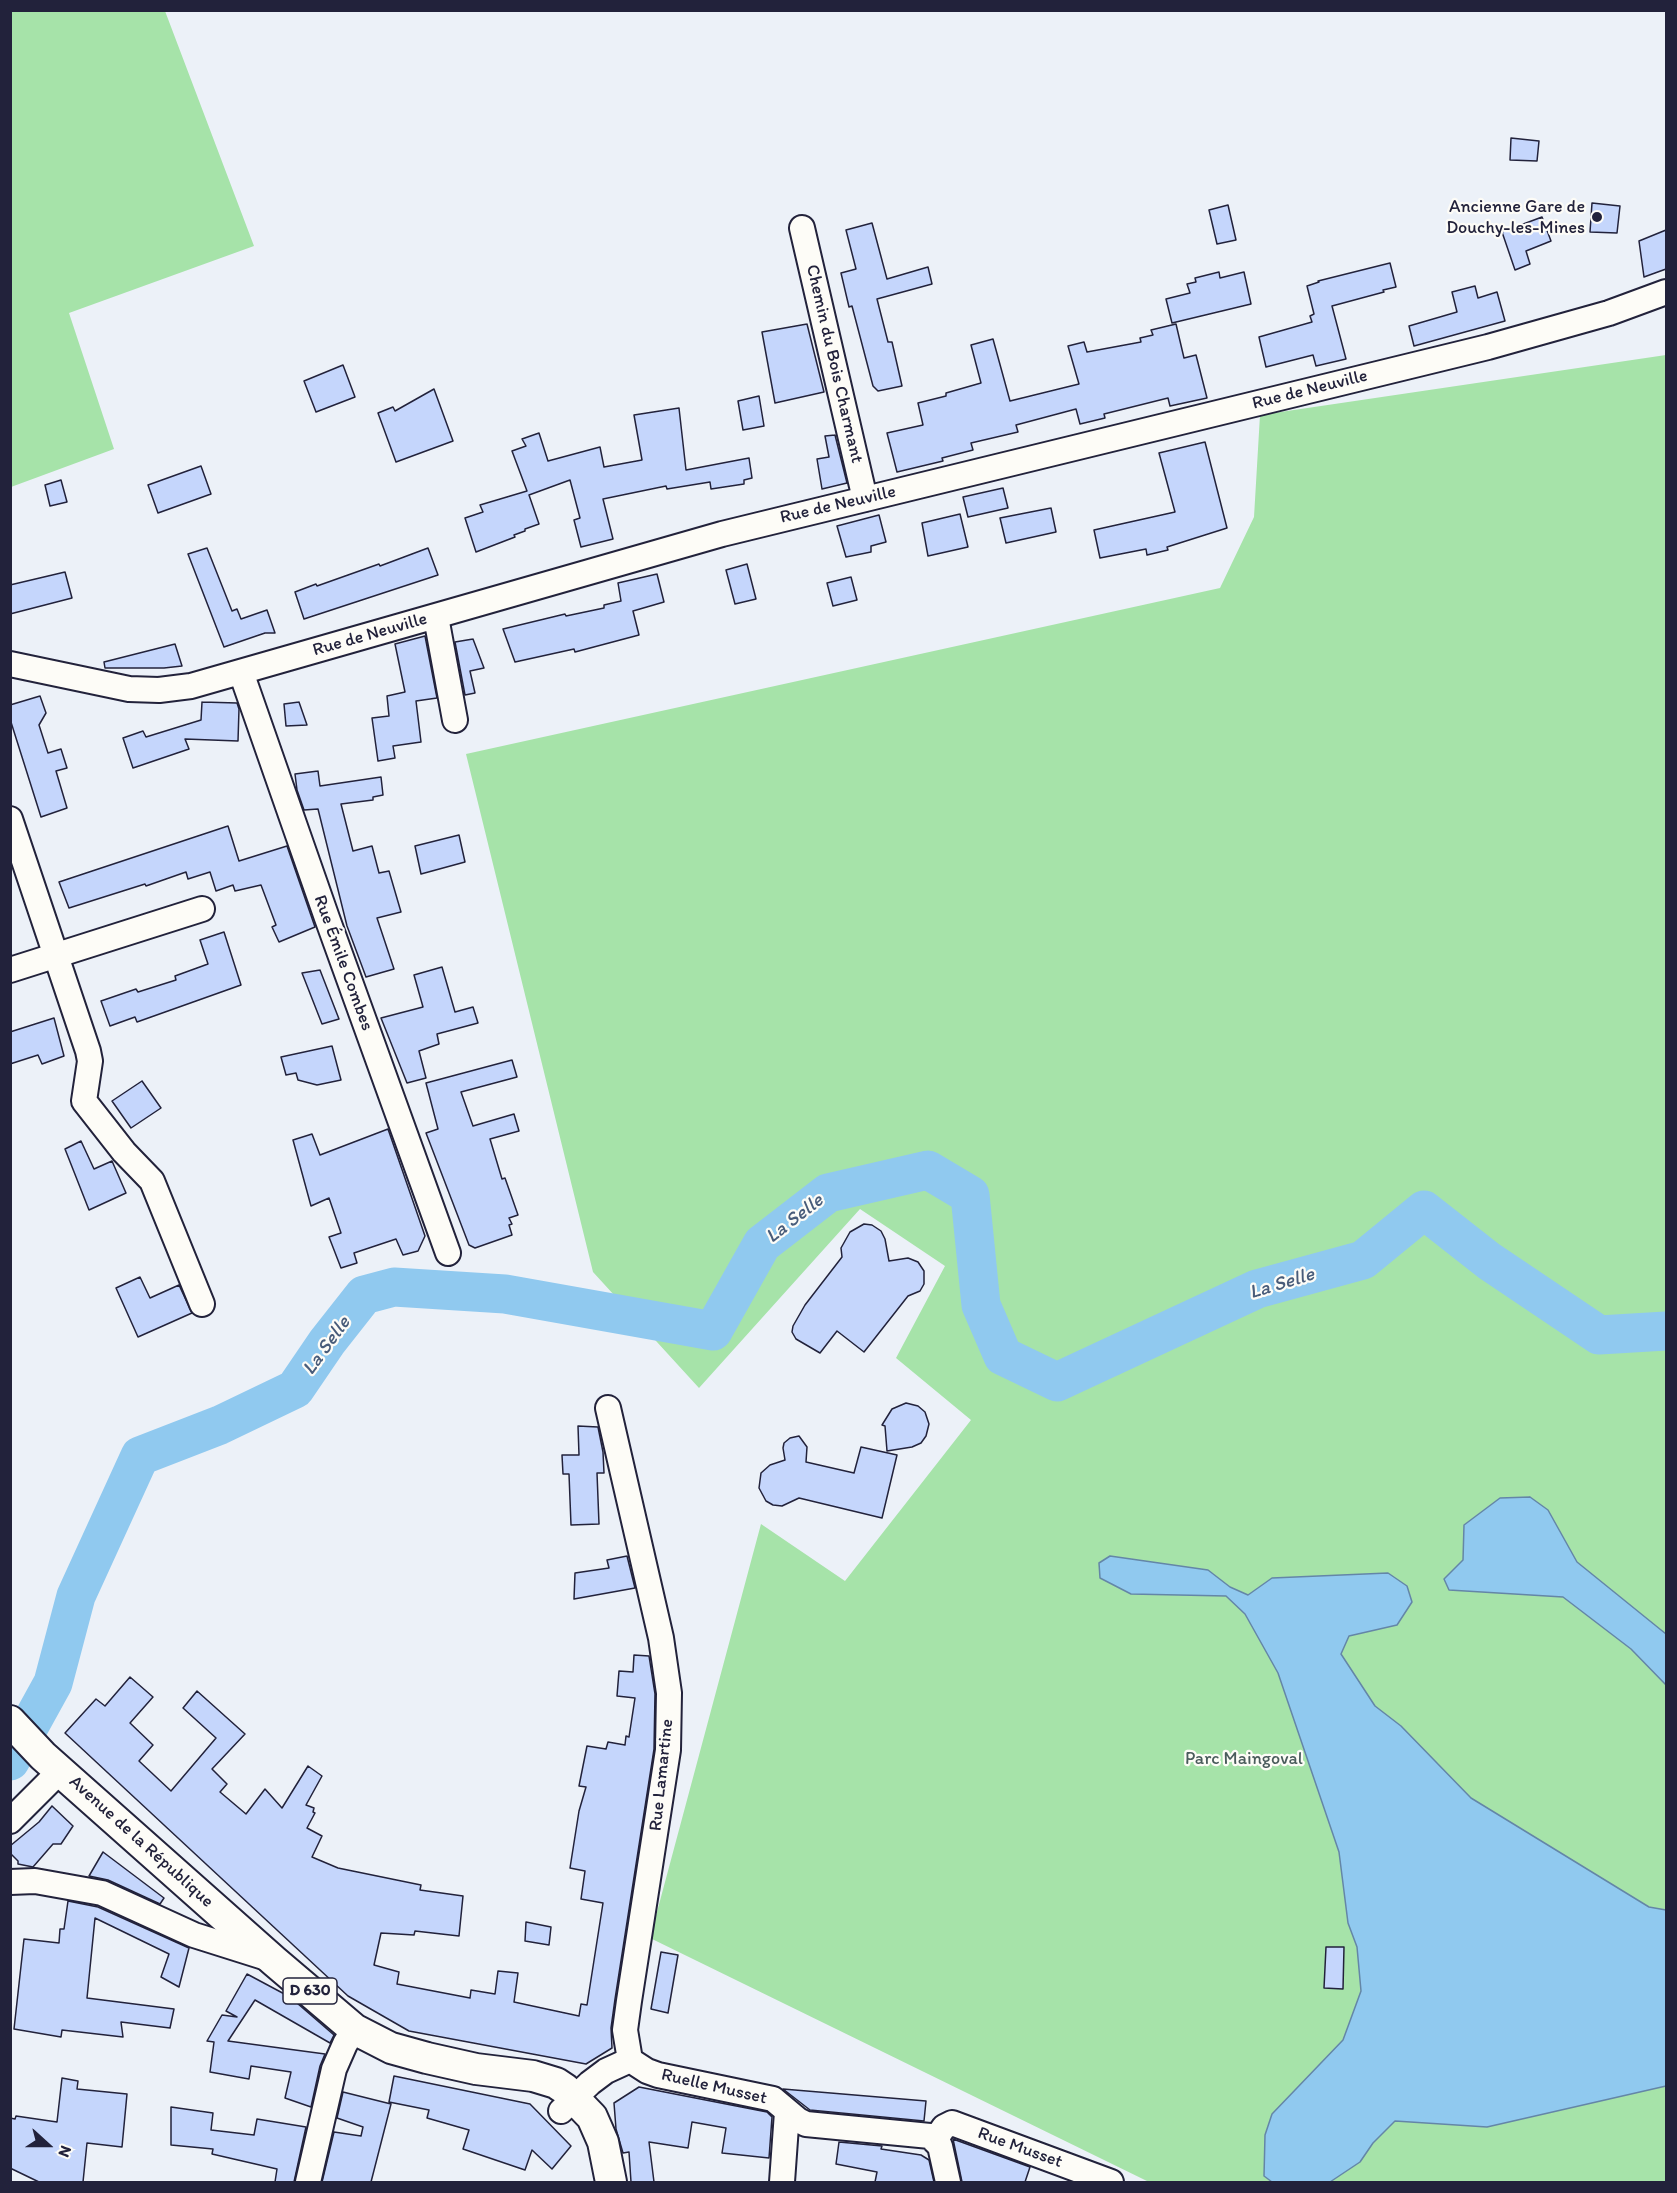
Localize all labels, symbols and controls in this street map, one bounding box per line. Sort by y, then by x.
place label: Ancienne Gare de Douchy-les-Mines [1446,196,1585,238]
marker: Ancienne Gare de Douchy-les-Mines [1590,210,1604,224]
street label: Chemin du Bois Charmant [801,263,867,465]
street label: Rue de Neuville [1250,365,1370,415]
street label: Rue de Neuville [778,481,898,529]
street label: Rue de Neuville [310,608,430,662]
street label: Rue Émile Combes [308,892,378,1034]
water label: La Selle [761,1189,829,1249]
water label: La Selle [1247,1263,1317,1305]
water label: La Selle [298,1312,356,1380]
street label: Rue Lamartine [645,1718,679,1832]
park label: Parc Maingoval [1185,1748,1303,1770]
street label: Avenue de la République [64,1771,218,1913]
road number: D 630 [283,1978,337,2004]
street label: Ruelle Musset [659,2064,769,2110]
north arrow [18,2115,78,2175]
street label: Rue Musset [975,2123,1065,2173]
text: N [54,2143,76,2160]

